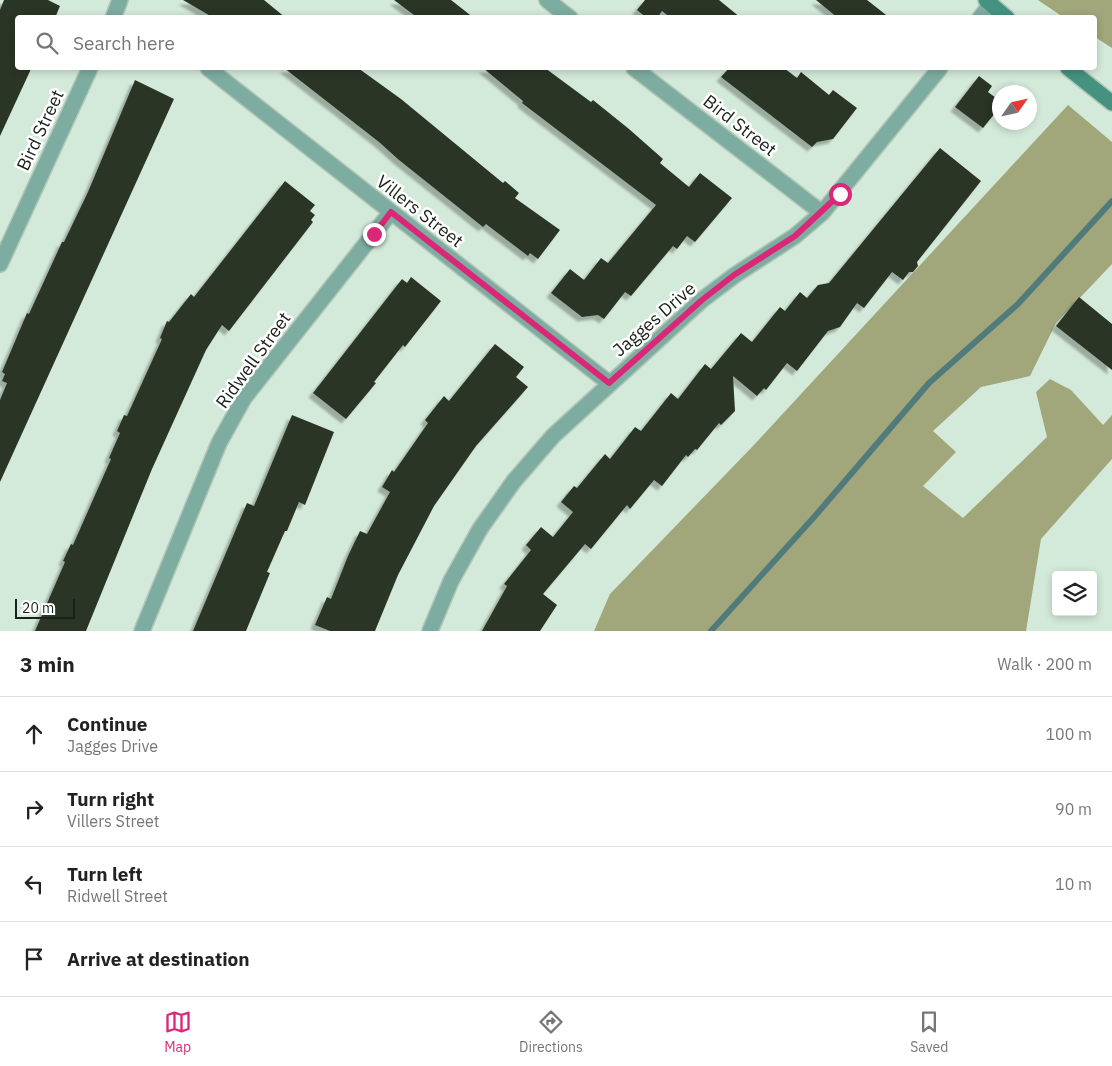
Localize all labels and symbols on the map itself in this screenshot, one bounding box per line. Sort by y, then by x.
north arrow [992,85,1037,130]
street label: Bird Street [11,86,69,174]
street label: Bird Street [699,89,781,161]
street label: Villers Street [372,170,468,252]
route start [829,183,852,206]
route end [363,223,386,246]
street label: Jagges Drive [608,277,700,361]
street label: Ridwell Street [210,307,296,413]
scale bar [15,596,75,619]

